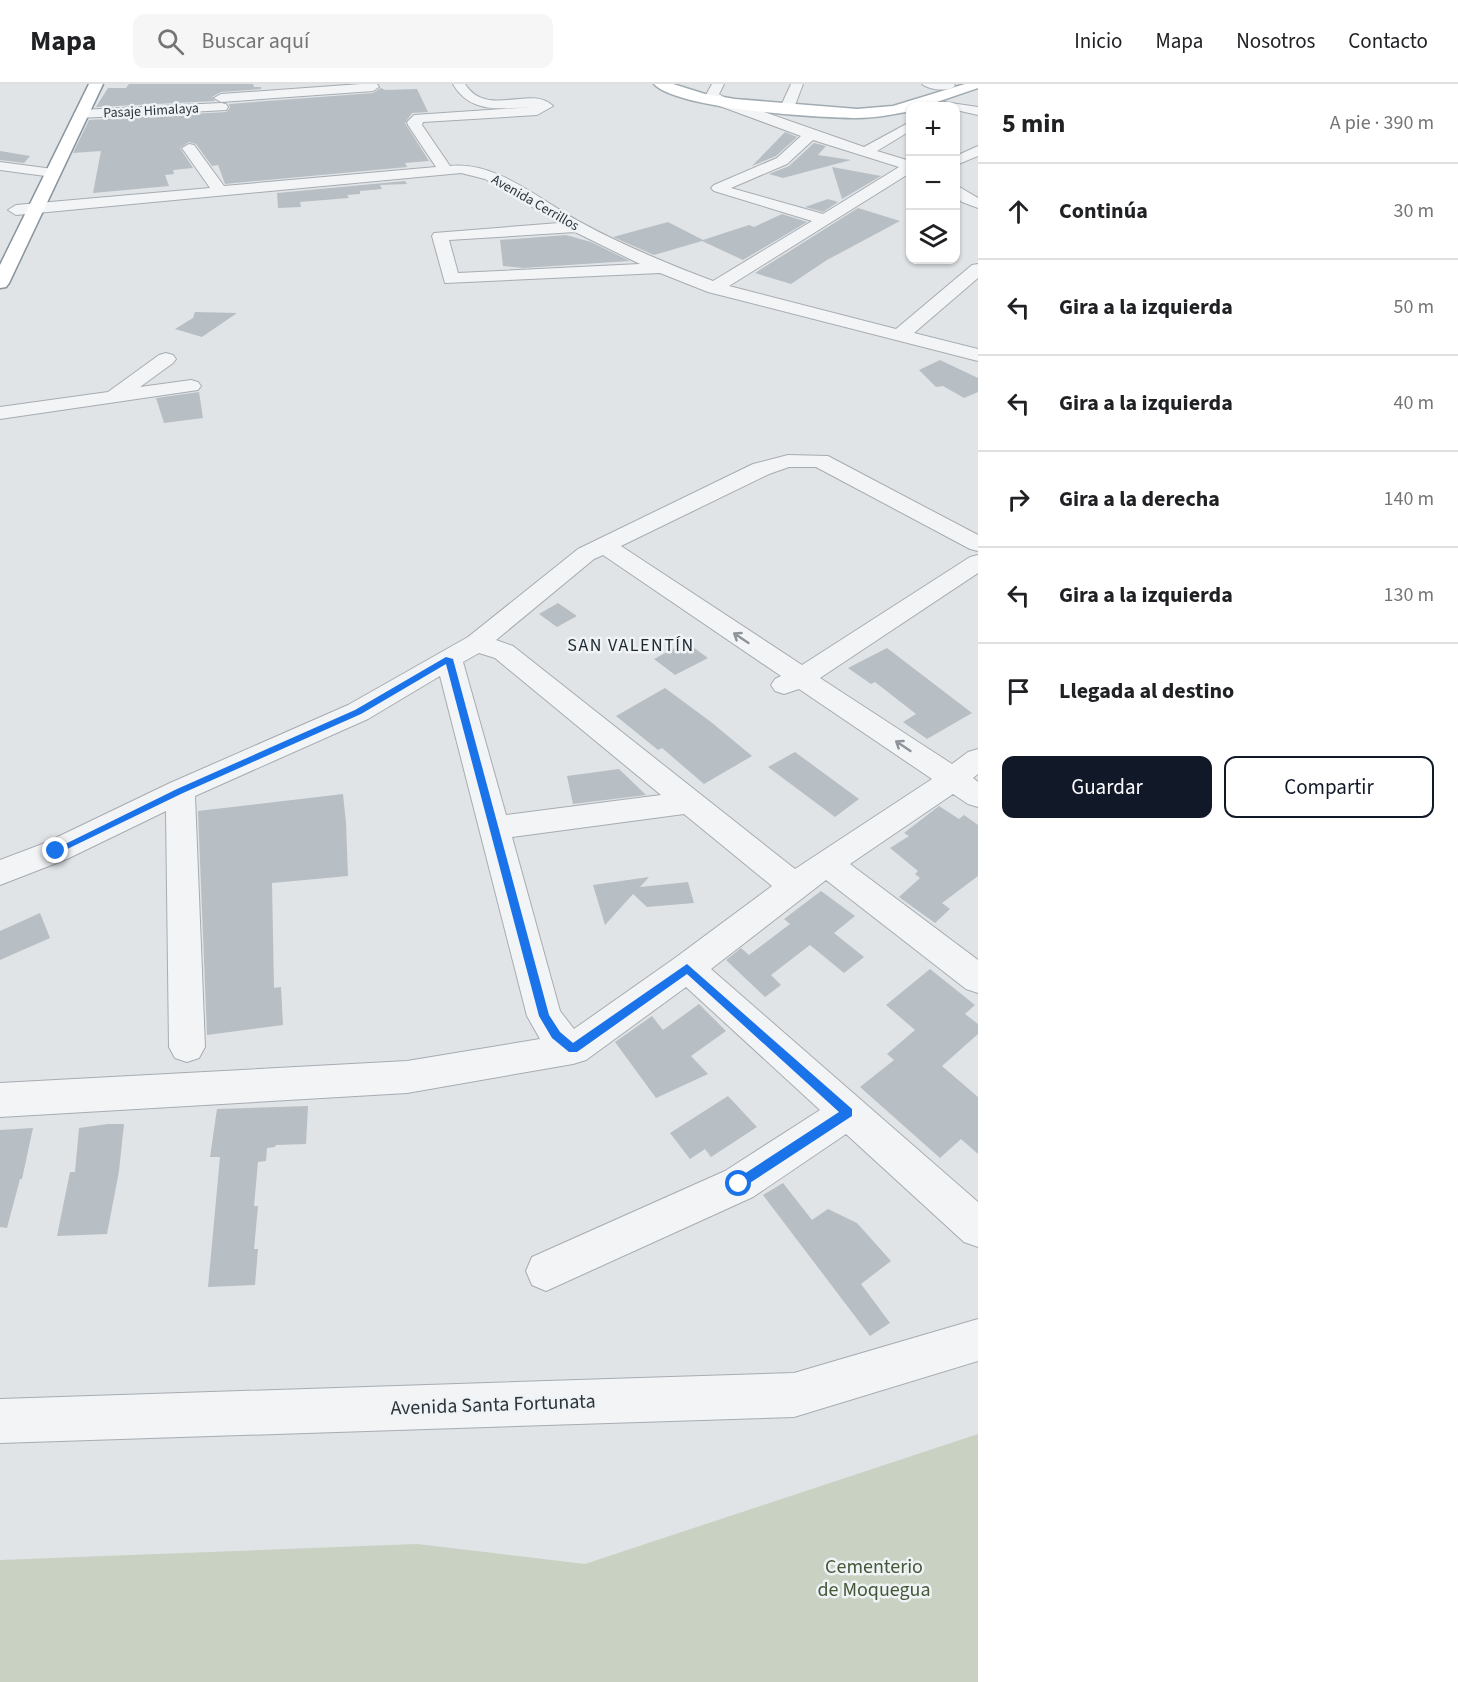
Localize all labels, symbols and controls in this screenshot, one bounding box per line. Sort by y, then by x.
search box [133,14,553,68]
text: Mapa [30,21,97,61]
icon: search [154,25,187,58]
text: Buscar aquí [202,25,309,57]
text: Inicio [1074,26,1122,56]
text: Mapa [1155,26,1203,56]
text: Nosotros [1236,26,1315,56]
text: Contacto [1348,26,1428,56]
street label: Pasaje Himalaya [103,99,199,123]
map controls [906,102,960,264]
button: + [906,102,960,156]
text: 5 min [1002,105,1065,142]
text: A pie · 390 m [1330,109,1434,137]
button: − [906,156,960,210]
street label: Avenida Cerrillos [487,170,583,236]
icon: ahead [1002,195,1035,228]
text: Continúa [1059,195,1148,227]
text: 30 m [1394,197,1434,225]
button: layers [906,210,960,264]
icon: left [1002,291,1035,324]
text: Gira a la izquierda [1059,291,1233,323]
text: 50 m [1394,293,1434,321]
icon: left [1002,387,1035,420]
text: Gira a la izquierda [1059,387,1233,419]
text: 40 m [1394,389,1434,417]
icon: right [1002,483,1035,516]
text: Gira a la derecha [1059,483,1220,515]
text: 140 m [1384,485,1434,513]
icon: left [1002,579,1035,612]
text: Gira a la izquierda [1059,579,1233,611]
text: 130 m [1384,581,1434,609]
one-way arrow [733,632,749,644]
district label: SAN VALENTÍN [567,633,695,658]
icon: arrive [1002,675,1035,708]
text: Llegada al destino [1059,675,1234,707]
one-way arrow [894,740,911,753]
button: Guardar [1002,756,1212,818]
button: Compartir [1224,756,1434,818]
route end [42,837,68,863]
route start [725,1170,751,1196]
street label: Avenida Santa Fortunata [390,1387,596,1423]
park label: Cementerio de Moquegua [817,1553,931,1604]

